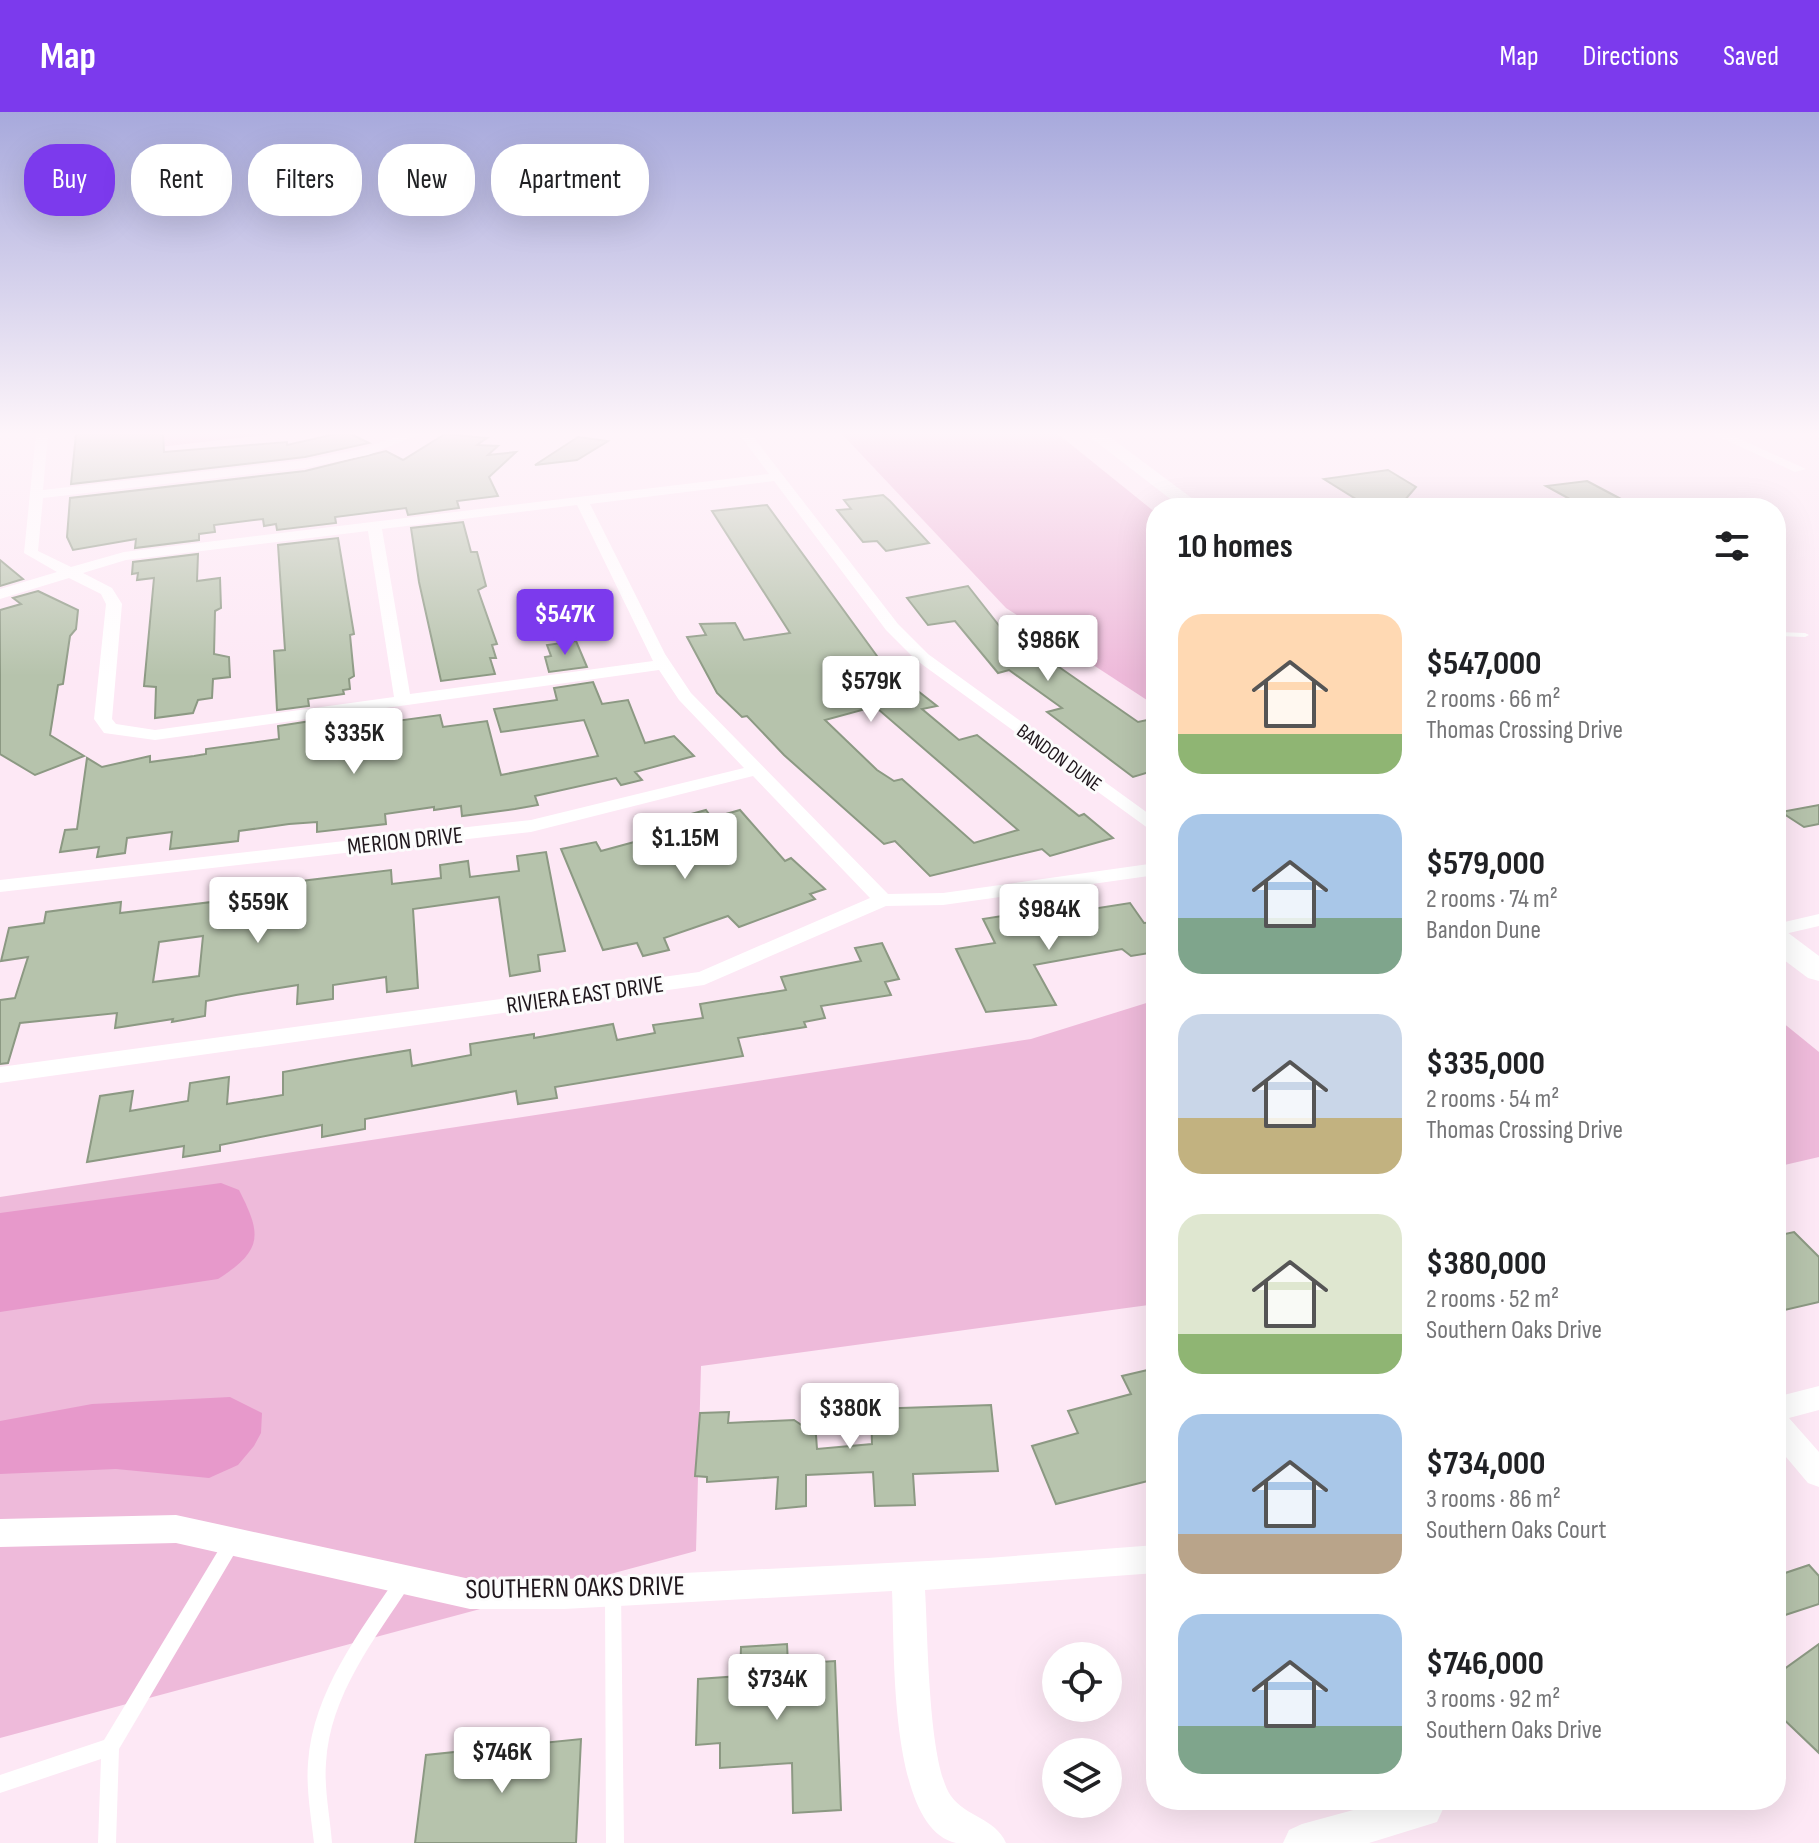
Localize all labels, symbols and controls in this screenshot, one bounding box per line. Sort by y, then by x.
text: Map [40,34,96,79]
text: Map [1500,40,1539,73]
text: Directions [1583,40,1679,73]
text: Saved [1723,40,1779,73]
chip: Buy [24,144,115,216]
chip: Rent [131,144,232,216]
chip: Filters [248,144,362,216]
chip: New [378,144,475,216]
chip: Apartment [491,144,649,216]
icon: filters [1710,524,1754,568]
text: 10 homes [1178,526,1293,567]
pin: $547K [509,589,621,657]
text: $547K [535,599,595,630]
pin: $986K [992,615,1104,683]
text: $986K [1017,625,1079,656]
text: $547,000 [1426,643,1541,684]
icon: home [1242,646,1338,742]
pin: $579K [815,656,927,724]
text: $579K [840,666,902,697]
text: 2 rooms · 66 m² [1426,684,1561,715]
pin: $335K [298,708,410,776]
text: Thomas Crossing Drive [1426,715,1623,746]
text: $335K [324,718,384,749]
street label: BANDON DUNE [1012,719,1106,797]
pin: $1.15M [620,813,750,881]
street label: MERION DRIVE [346,820,464,862]
text: $1.15M [651,823,719,854]
text: $579,000 [1426,843,1545,884]
icon: home [1242,846,1338,942]
pin: $559K [202,877,314,945]
pin: $984K [993,884,1105,952]
text: 2 rooms · 74 m² [1426,884,1558,915]
text: $559K [227,887,289,918]
text: $984K [1017,894,1081,925]
text: Bandon Dune [1426,915,1541,946]
street label: RIVIERA EAST DRIVE [504,970,666,1020]
text: $335,000 [1426,1043,1545,1084]
icon: home [1242,1046,1338,1142]
text: 2 rooms · 54 m² [1426,1084,1559,1115]
text: Thomas Crossing Drive [1426,1115,1623,1146]
text: $380,000 [1426,1243,1546,1284]
icon: home [1242,1246,1338,1342]
text: 2 rooms · 52 m² [1426,1284,1559,1315]
text: Southern Oaks Drive [1426,1315,1602,1346]
pin: $380K [794,1383,906,1451]
text: $380K [819,1393,881,1424]
text: $734,000 [1426,1443,1545,1484]
icon: home [1242,1446,1338,1542]
text: 3 rooms · 86 m² [1426,1484,1561,1515]
text: Southern Oaks Court [1426,1515,1606,1546]
street label: SOUTHERN OAKS DRIVE [465,1570,685,1606]
map controls [1042,1642,1122,1818]
button: locate [1042,1642,1122,1722]
text: $746,000 [1426,1643,1544,1684]
icon: home [1242,1646,1338,1742]
pin: $734K [721,1654,833,1722]
text: $734K [746,1664,808,1695]
text: 3 rooms · 92 m² [1426,1684,1560,1715]
text: Southern Oaks Drive [1426,1715,1602,1746]
pin: $746K [446,1727,558,1795]
text: $746K [472,1737,532,1768]
button: layers [1042,1738,1122,1818]

